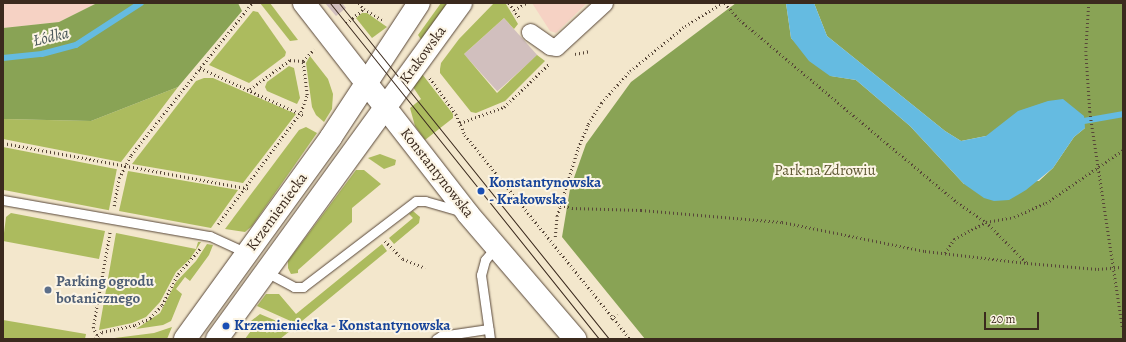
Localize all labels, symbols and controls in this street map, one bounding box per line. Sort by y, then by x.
street label: Krakowska [396,23,450,87]
water label: Łódka [31,24,71,50]
street label: Konstantynowska [396,125,478,221]
park label: Park na Zdrowiu [774,162,876,180]
street label: Krzemieniecka [243,170,311,254]
place label: Konstantynowska - Krakowska [489,173,601,208]
marker: Konstantynowska - Krakowska [476,186,486,196]
place label: Parking ogrodu botanicznego [56,272,154,307]
marker: Parking ogrodu botanicznego [43,285,53,295]
scale bar [986,304,1041,330]
text: 20 m [991,311,1015,327]
place label: Krzemieniecka - Konstantynowska [234,317,451,335]
marker: Krzemieniecka - Konstantynowska [221,321,231,331]

